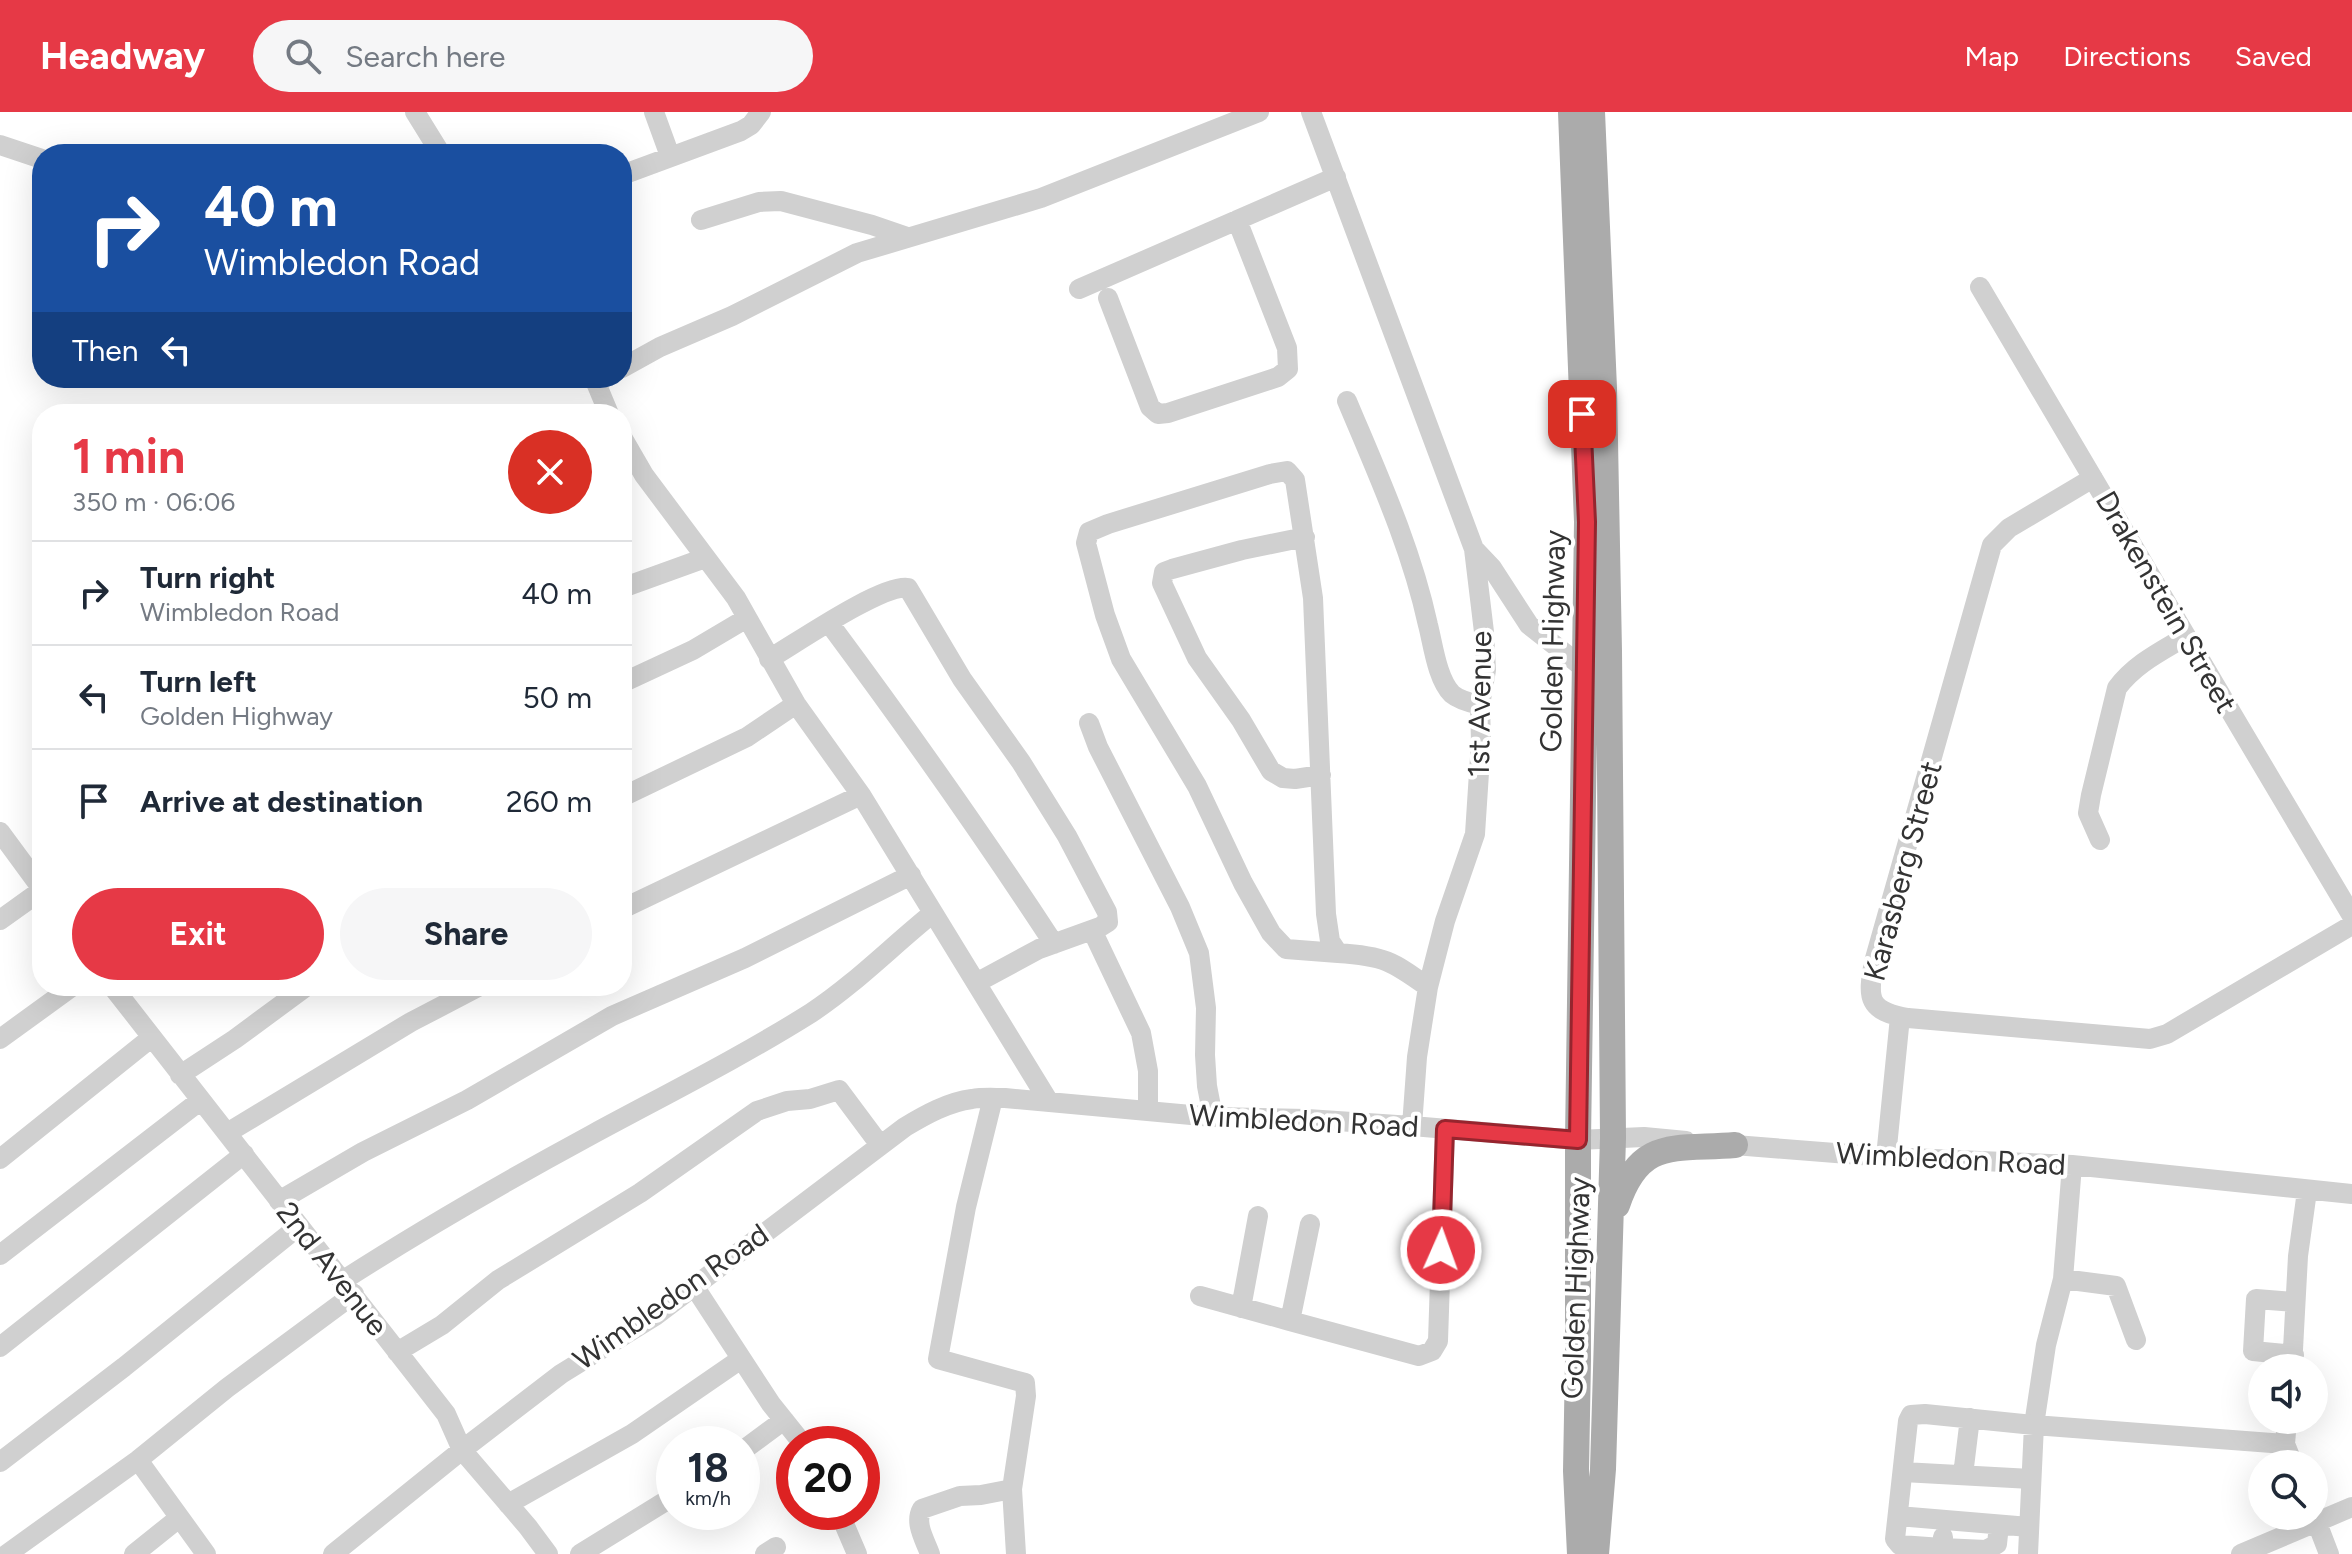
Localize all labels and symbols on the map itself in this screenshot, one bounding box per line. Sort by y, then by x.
pin [1548,380,1616,448]
street label: Drakenstein Street [2088,484,2245,719]
street label: Golden Highway [1532,529,1573,753]
street label: 1st Avenue [1460,630,1499,778]
street label: Karasberg Street [1855,757,1950,985]
street label: Wimbledon Road [1188,1096,1420,1145]
street label: Wimbledon Road [1835,1134,2067,1183]
street label: Golden Highway [1553,1176,1598,1400]
street label: 2nd Avenue [269,1194,396,1343]
position arrow [1399,1208,1483,1292]
street label: Wimbledon Road [566,1215,776,1378]
speed limit sign: 20 [776,1426,880,1530]

